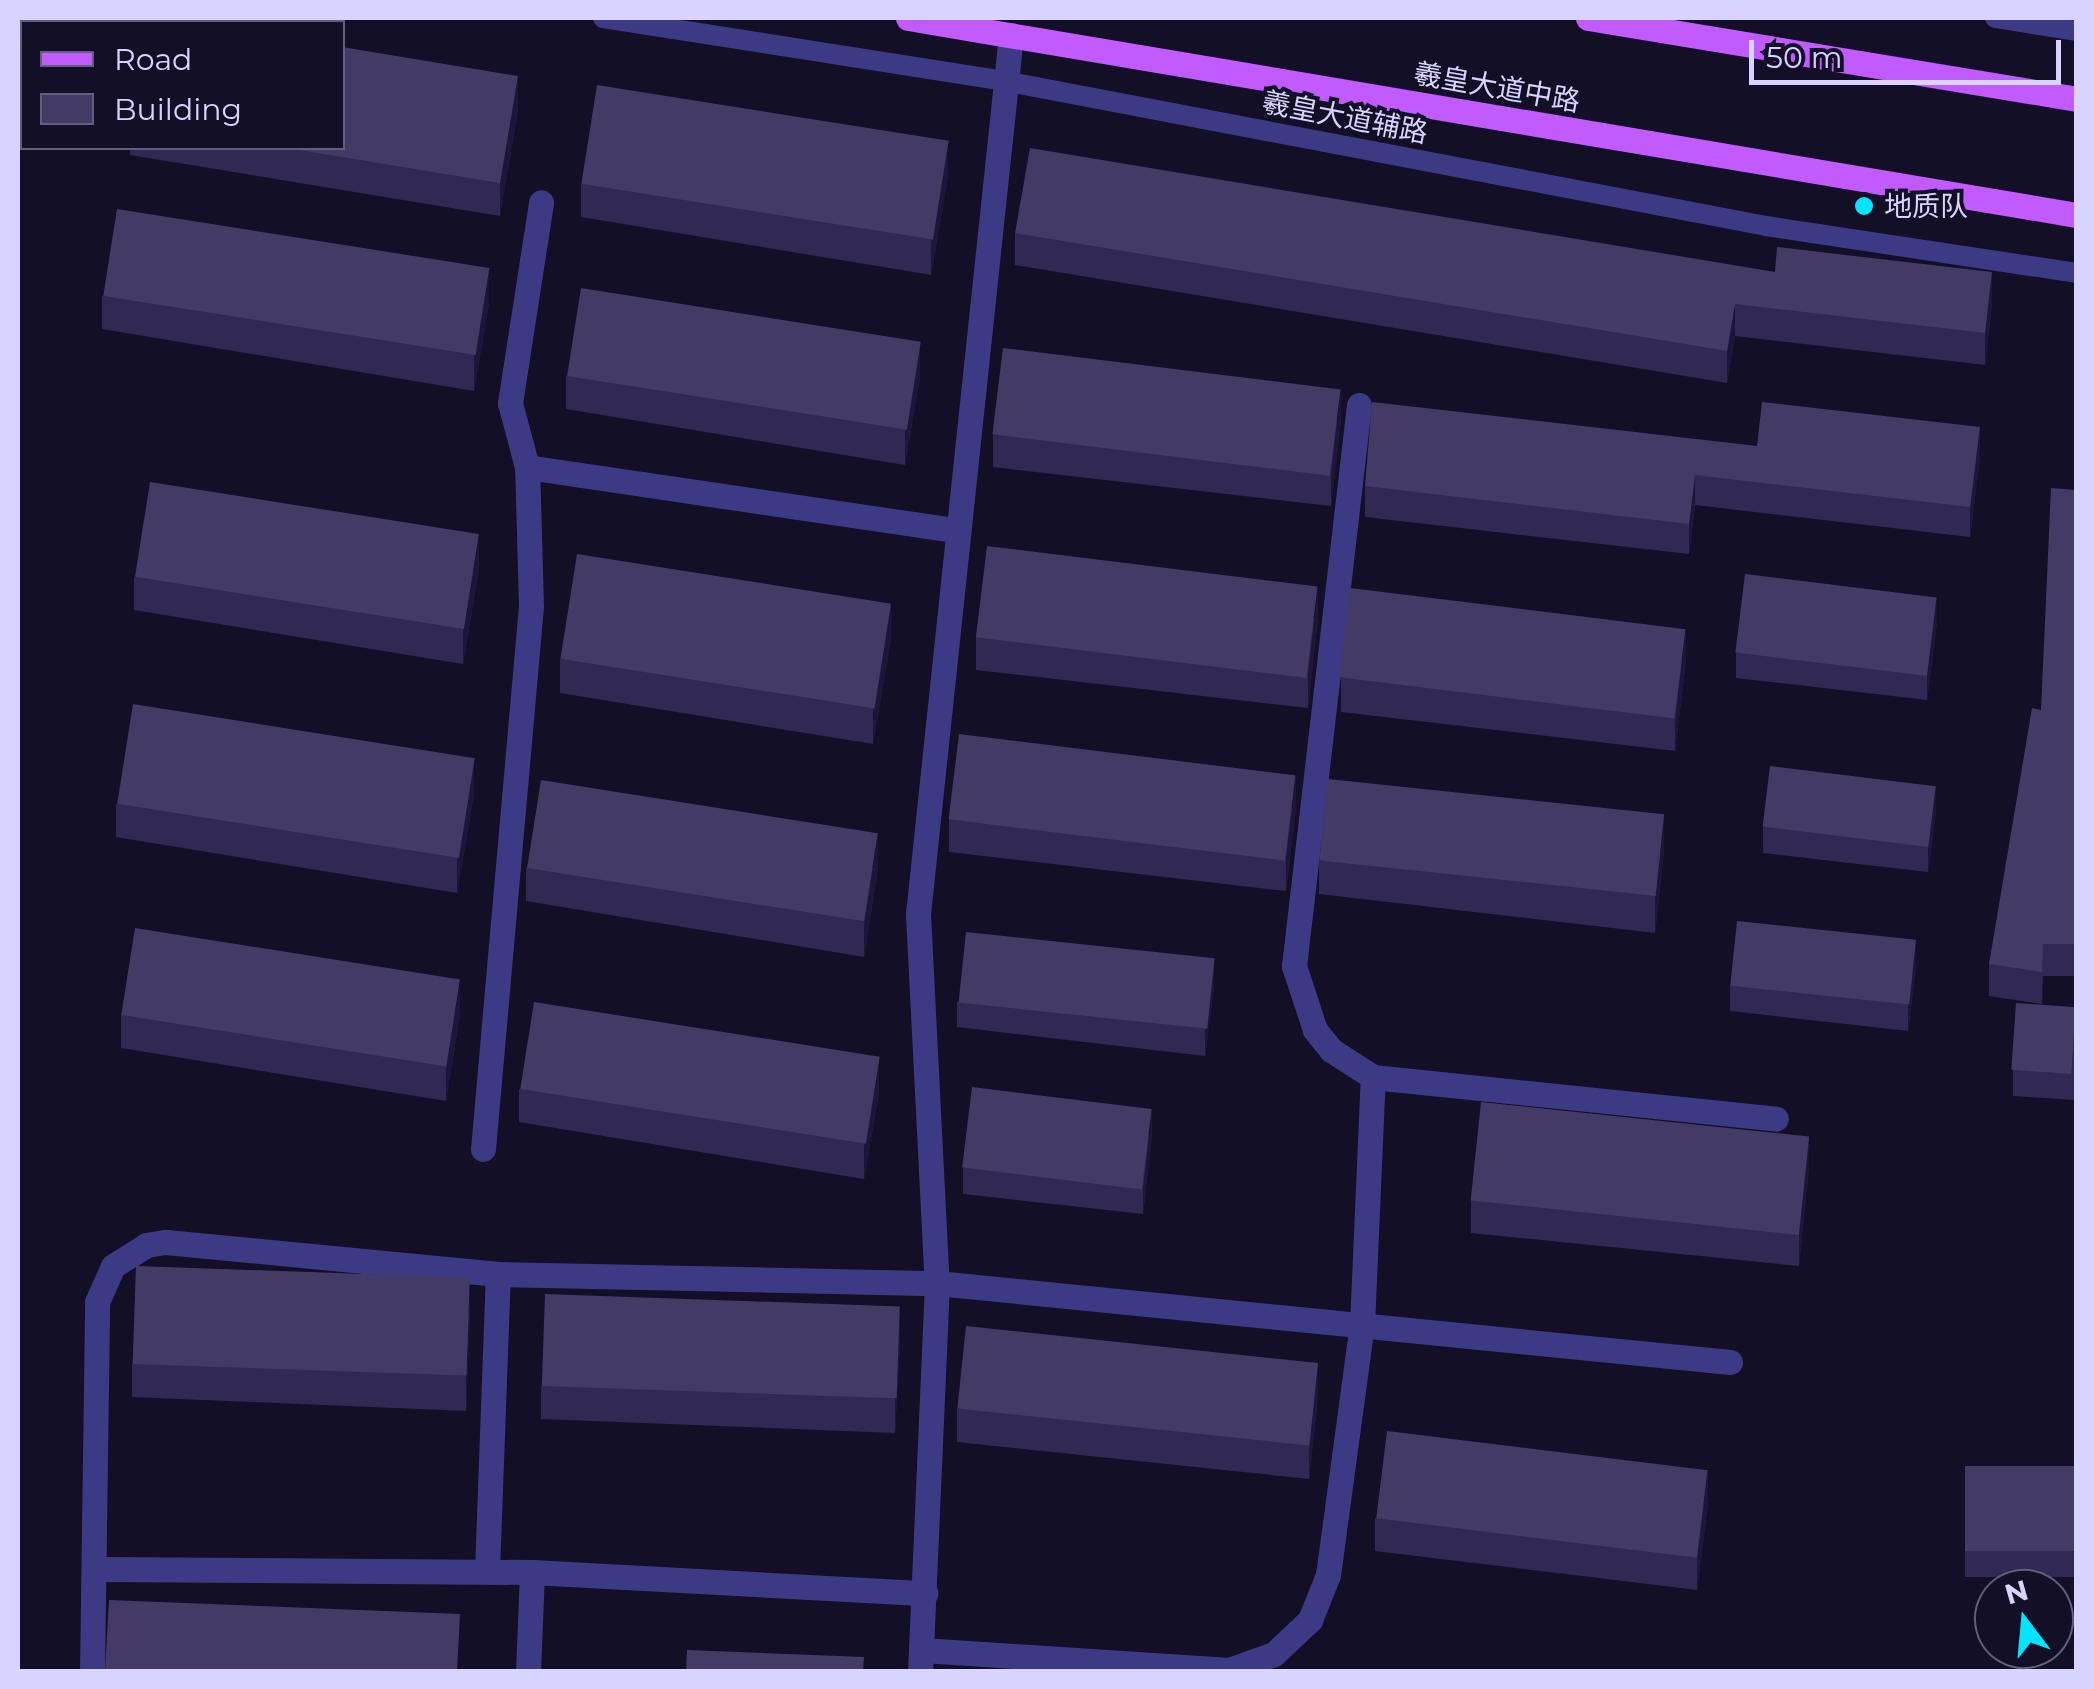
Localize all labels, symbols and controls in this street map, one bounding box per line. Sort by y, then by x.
legend [20,20,345,150]
scale bar [1754,20,2066,82]
text: 50 m [1766,39,1843,76]
text: Road [114,41,192,78]
street label: 羲皇大道中路 [1411,56,1583,118]
street label: 羲皇大道辅路 [1259,84,1431,150]
text: Building [114,91,242,128]
place label: 地质队 [1884,189,1968,223]
marker: 地质队 [1853,195,1875,217]
north arrow [1974,1569,2074,1669]
text: N [2001,1573,2032,1612]

